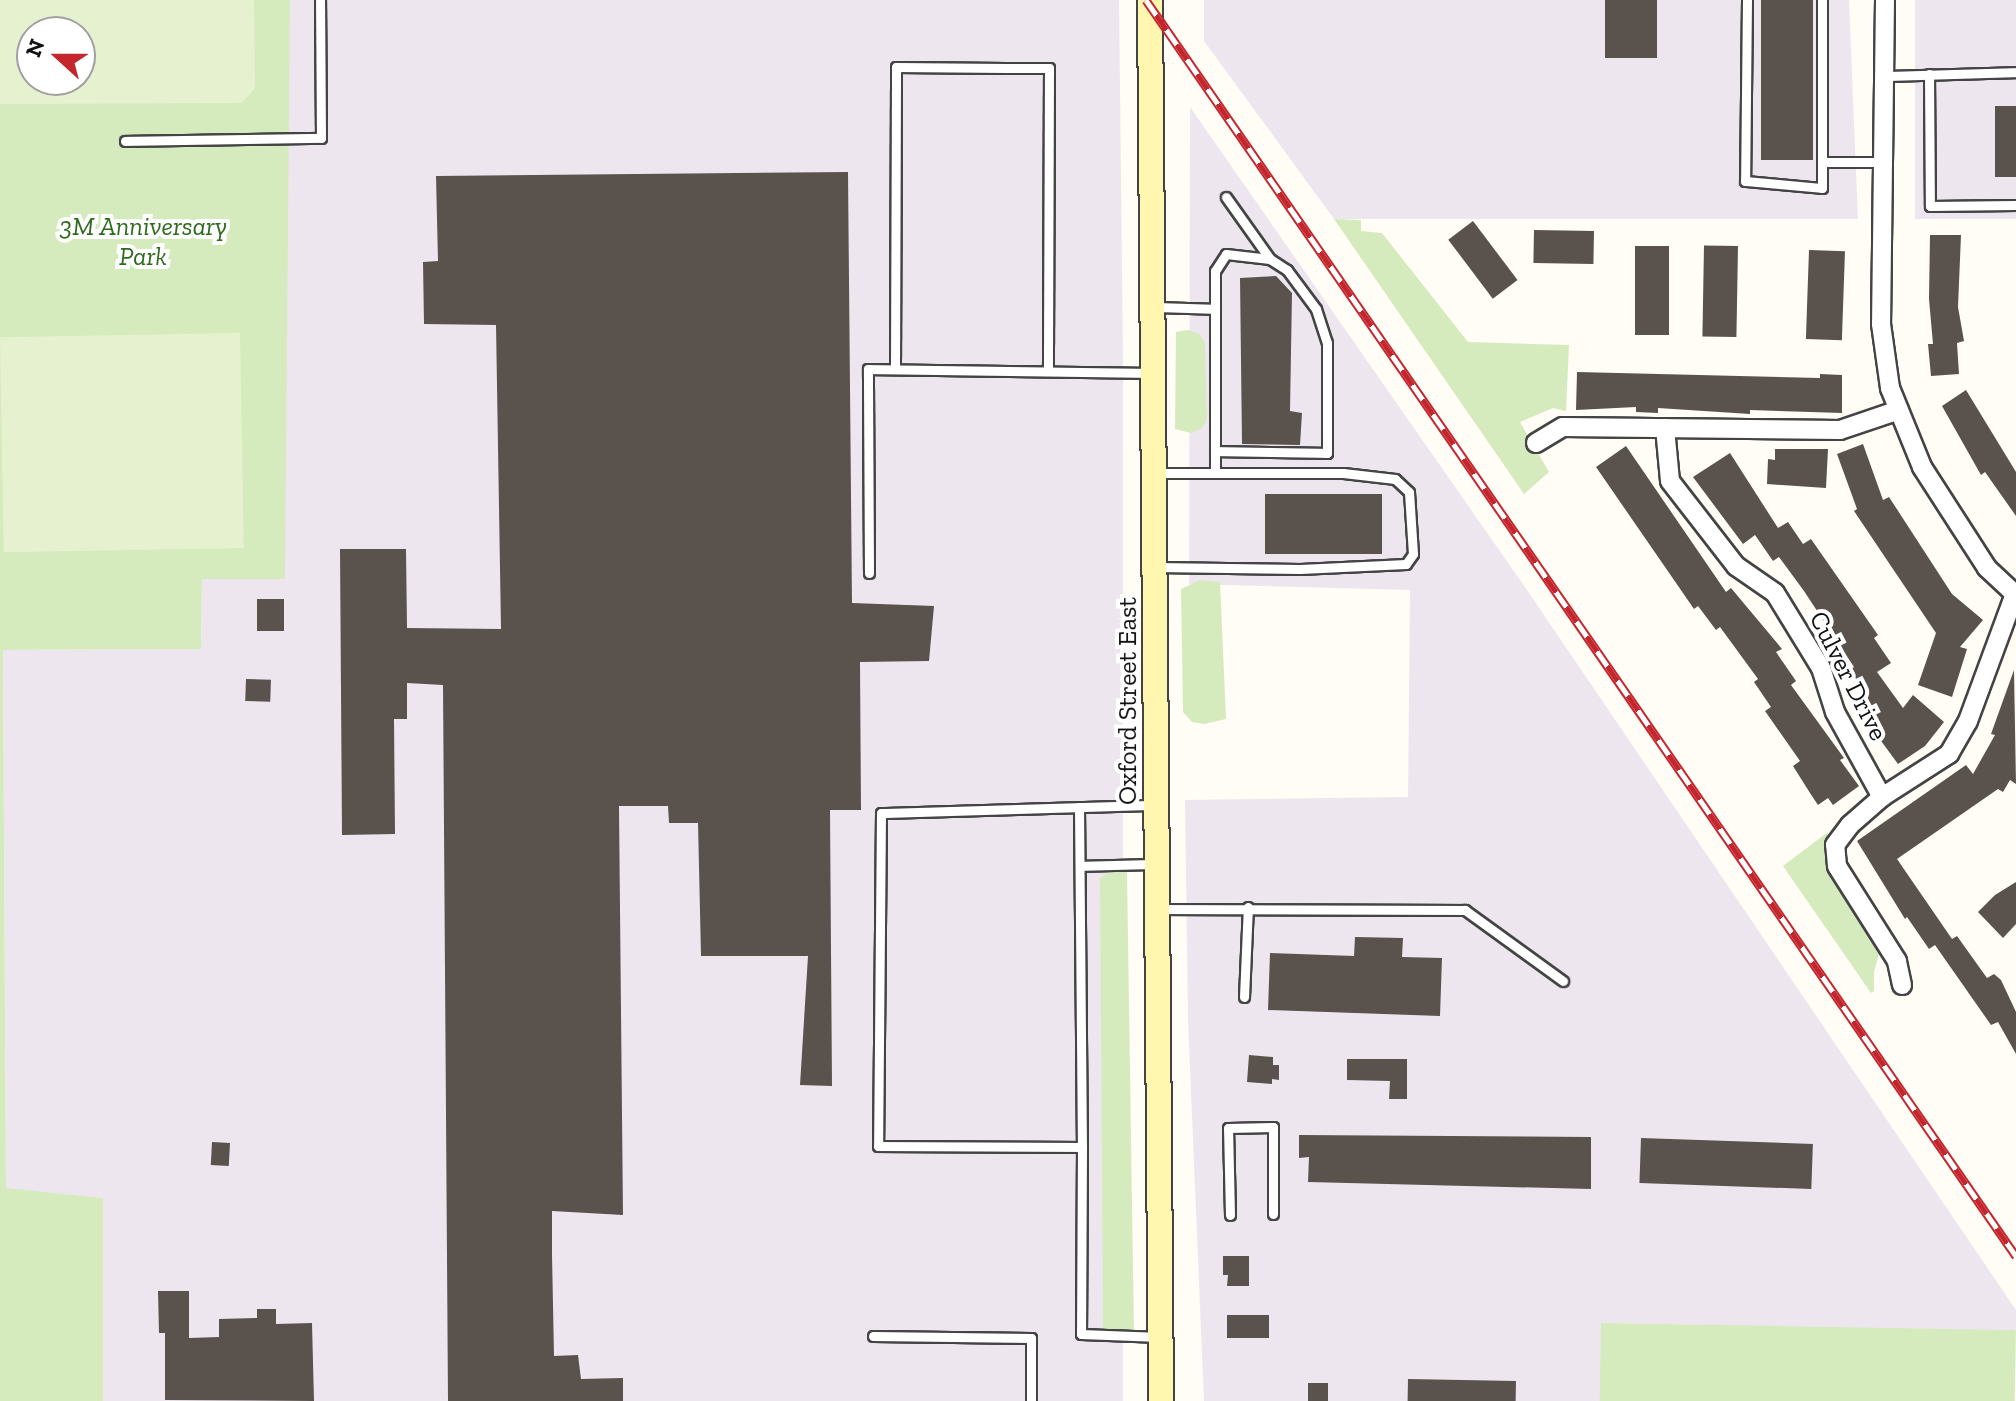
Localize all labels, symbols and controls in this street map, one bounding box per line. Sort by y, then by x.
north arrow [16,16,96,96]
text: N [19,35,51,61]
park label: 3M Anniversary Park [59,211,227,272]
street label: Oxford Street East [1112,597,1144,805]
street label: Culver Drive [1802,606,1894,746]

